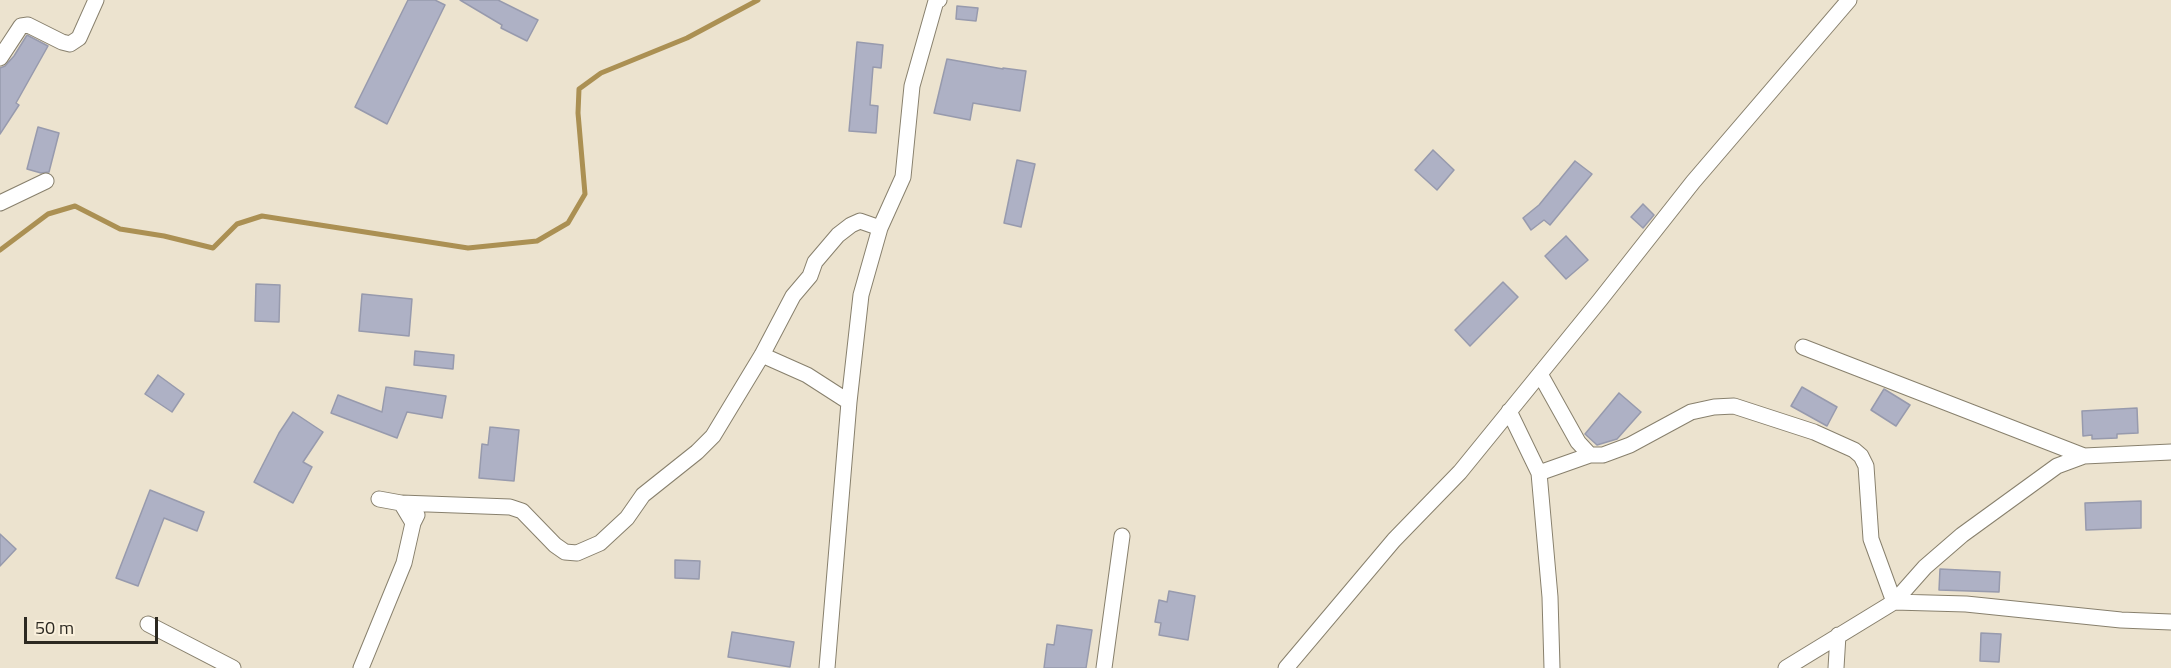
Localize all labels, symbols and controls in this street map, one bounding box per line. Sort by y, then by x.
scale bar [27,605,160,643]
text: 50 m [35,614,74,641]

